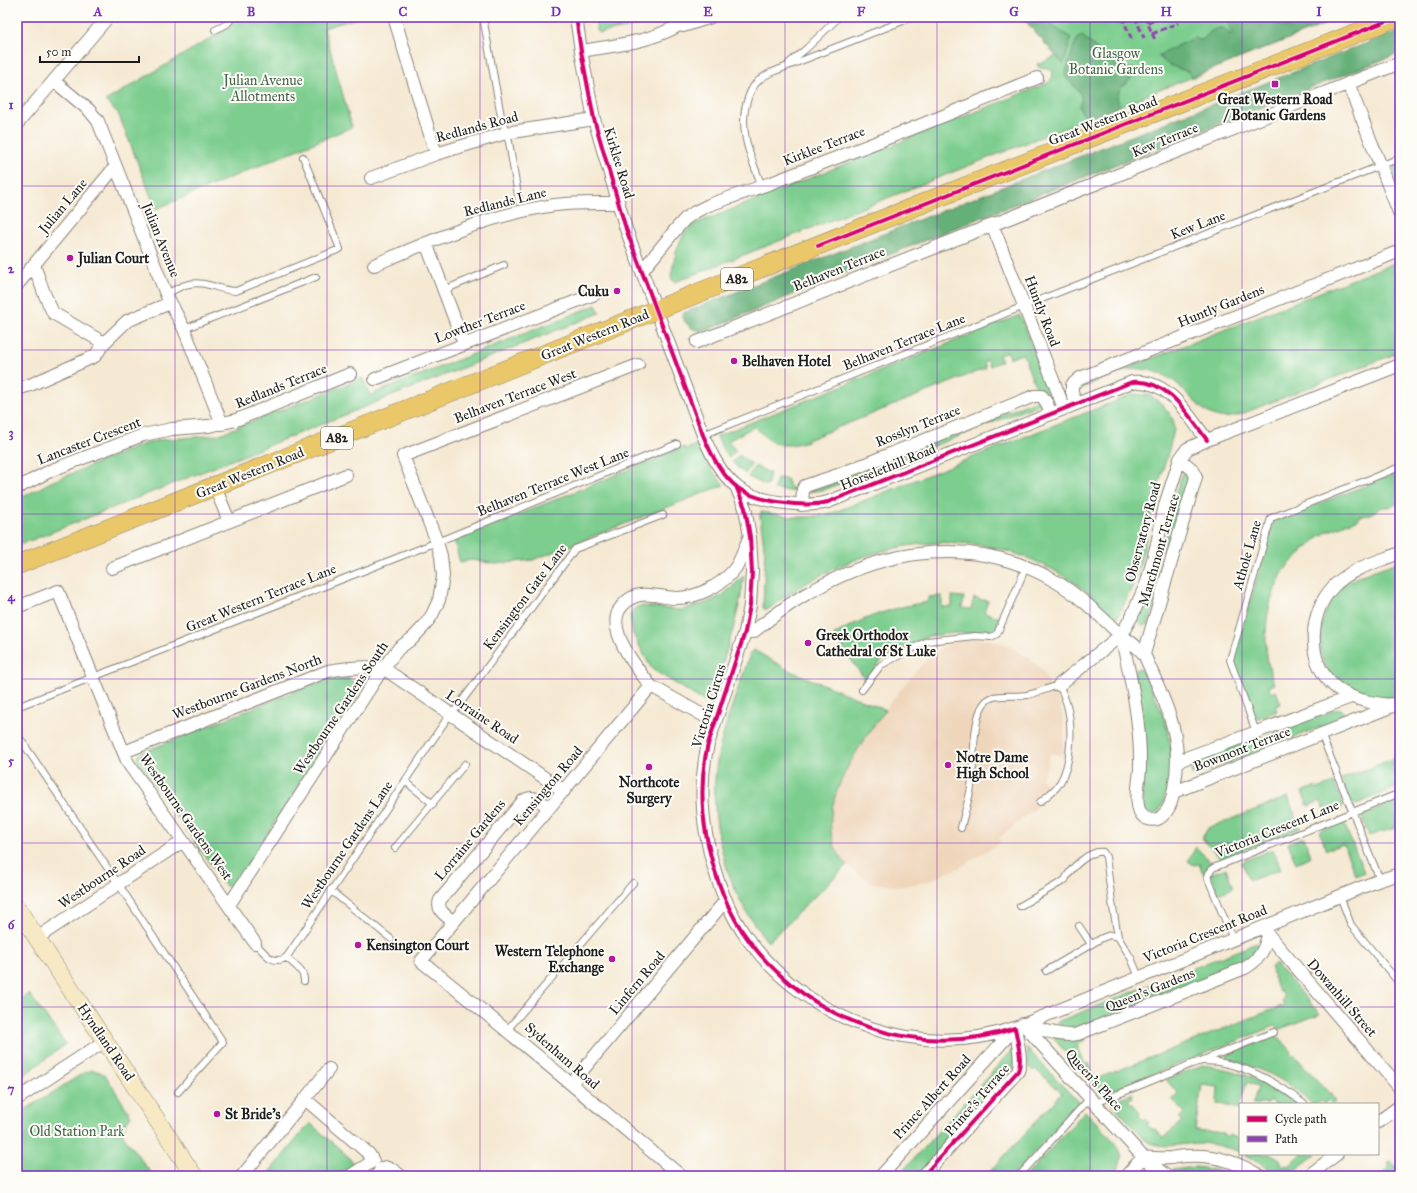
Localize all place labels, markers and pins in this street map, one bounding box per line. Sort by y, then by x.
marker: Great Western Road / Botanic Gardens [1270,79,1280,89]
place label: Great Western Road / Botanic Gardens [1217,91,1334,124]
place label: Julian Court [76,250,149,268]
marker: Julian Court [65,253,75,263]
place label: Cuku [578,283,610,300]
marker: Cuku [612,286,622,296]
place label: Belhaven Hotel [742,353,832,370]
marker: Belhaven Hotel [729,356,739,366]
place label: Greek Orthodox Cathedral of St Luke [816,627,936,660]
marker: Greek Orthodox Cathedral of St Luke [803,638,813,648]
place label: Notre Dame High School [956,749,1030,783]
marker: Notre Dame High School [943,760,953,770]
marker: Northcote Surgery [644,762,654,772]
place label: Northcote Surgery [619,774,679,808]
place label: Kensington Court [366,937,469,955]
marker: Kensington Court [353,940,363,950]
place label: Western Telephone Exchange [495,943,604,977]
marker: Western Telephone Exchange [607,954,617,964]
place label: St Bride's [225,1106,281,1123]
marker: St Bride's [212,1109,222,1119]

